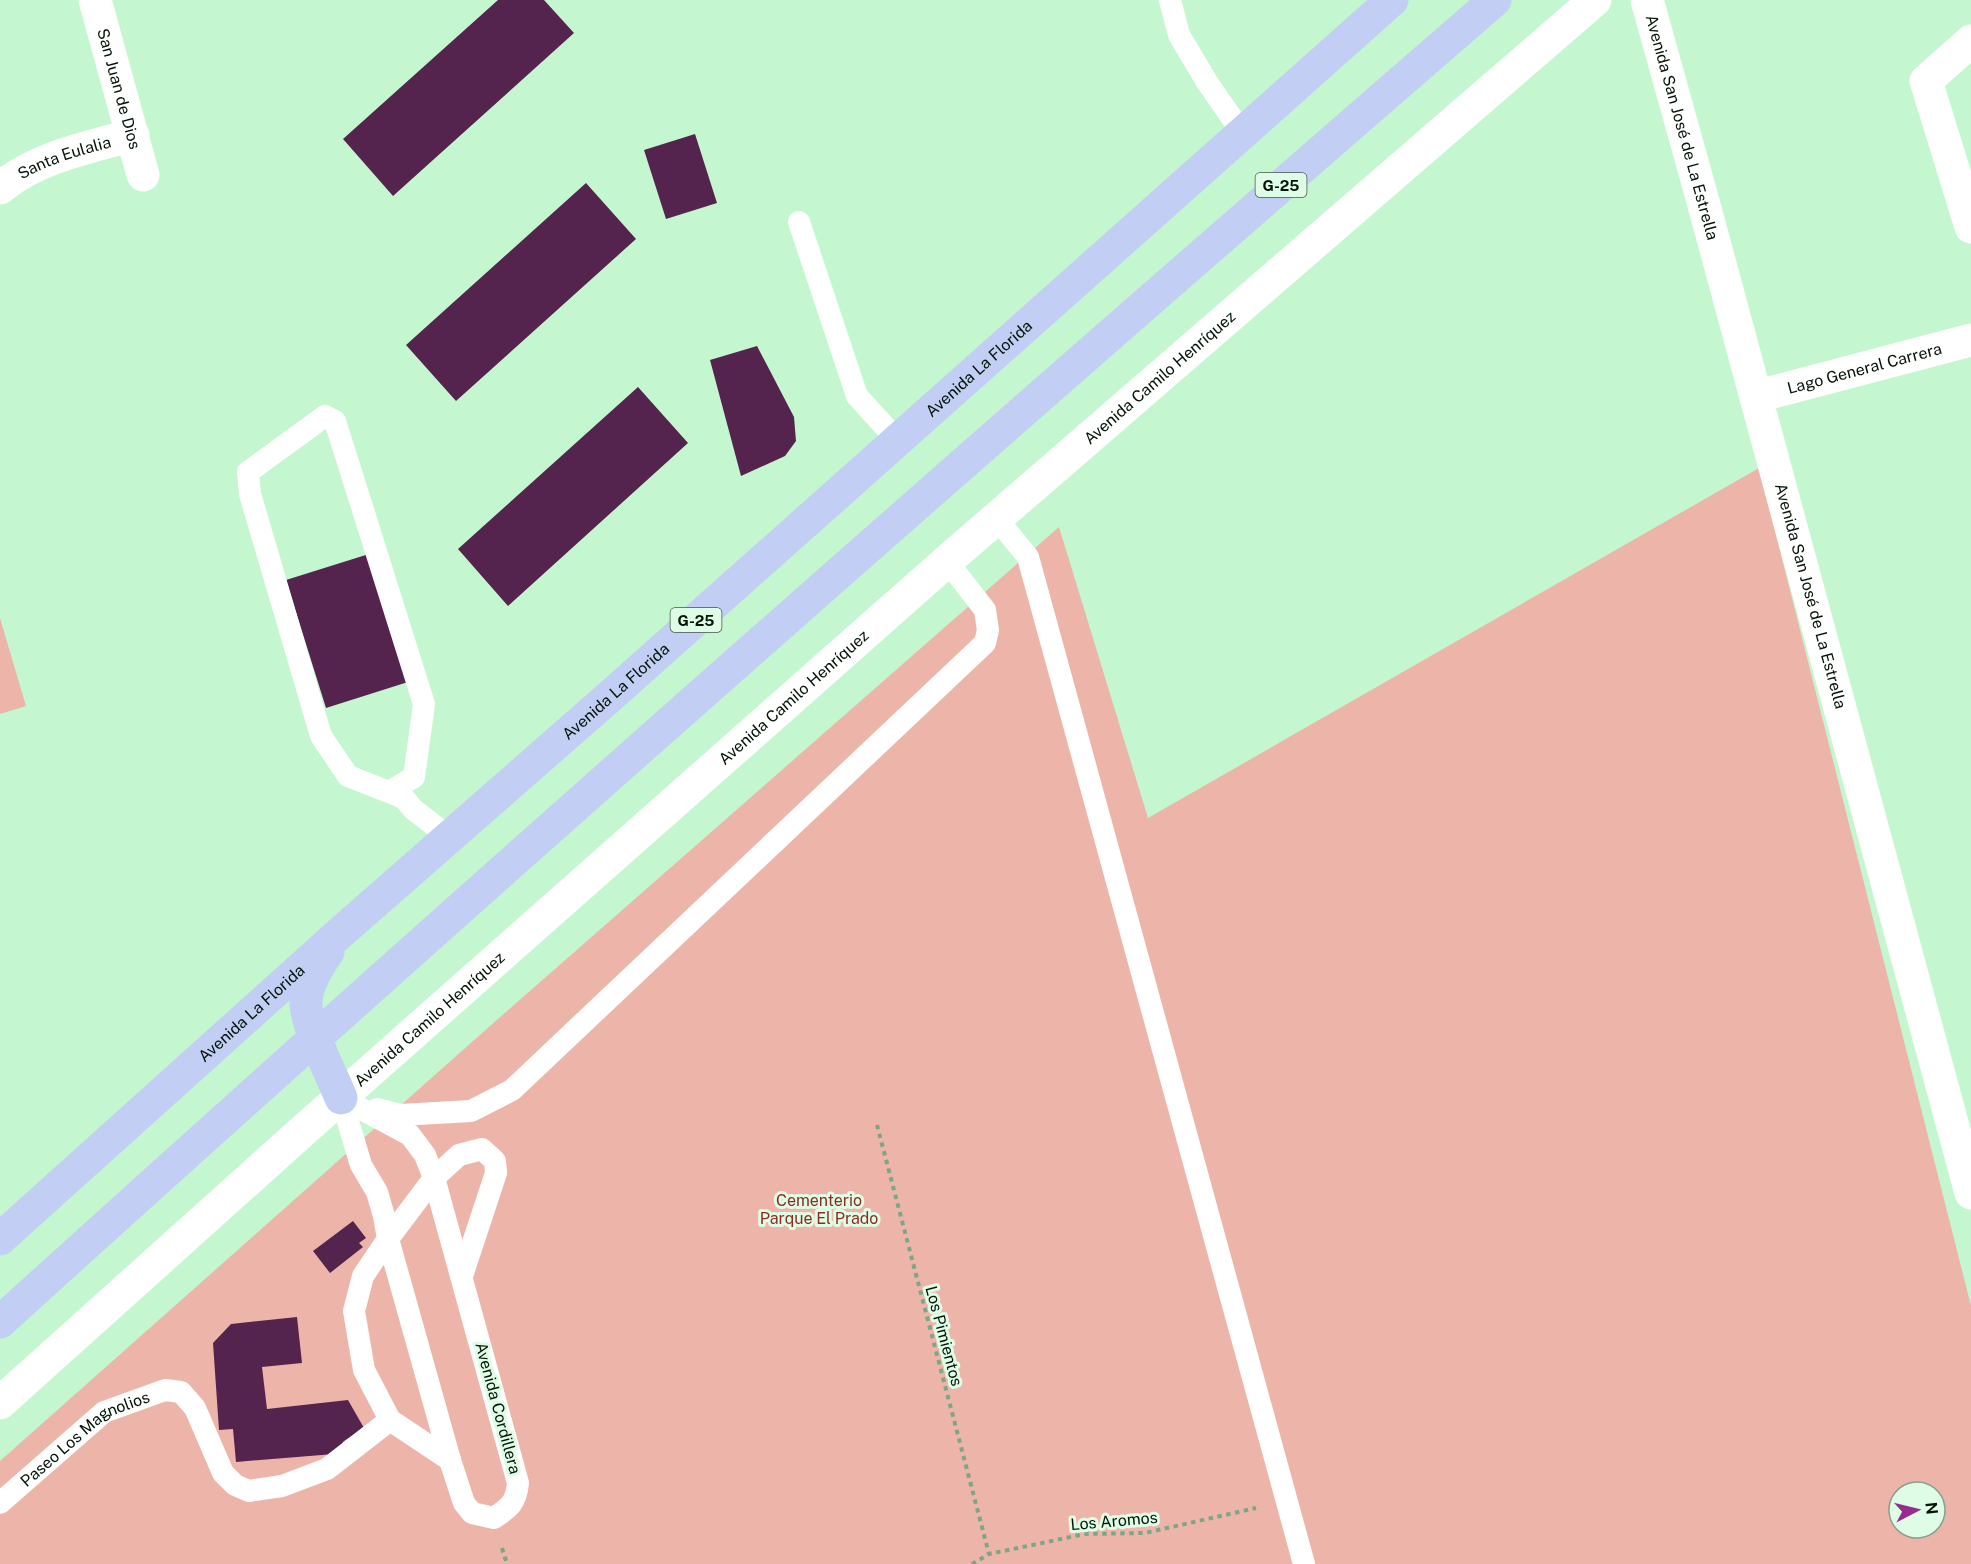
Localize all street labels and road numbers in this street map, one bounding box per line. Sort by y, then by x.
street label: Avenida San José de La Estrella [1642,12,1723,242]
street label: San Juan de Dios [94,26,145,151]
street label: Santa Eulalia [14,132,113,183]
road number: G-25 [1256,173,1306,197]
street label: Avenida Camilo Henríquez [1080,306,1239,448]
street label: Avenida La Florida [921,316,1036,421]
street label: Lago General Carrera [1785,339,1944,397]
street label: Avenida San José de La Estrella [1771,481,1851,711]
road number: G-25 [670,608,722,632]
street label: Avenida Camilo Henríquez [714,625,872,768]
street label: Avenida La Florida [558,639,673,743]
street label: Avenida Camilo Henríquez [350,947,508,1090]
street label: Avenida La Florida [194,960,308,1066]
street label: Los Pimientos [922,1284,966,1388]
street label: Avenida Cordillera [471,1340,525,1476]
street label: Paseo Los Magnolios [16,1387,152,1490]
street label: Los Aromos [1070,1508,1158,1534]

